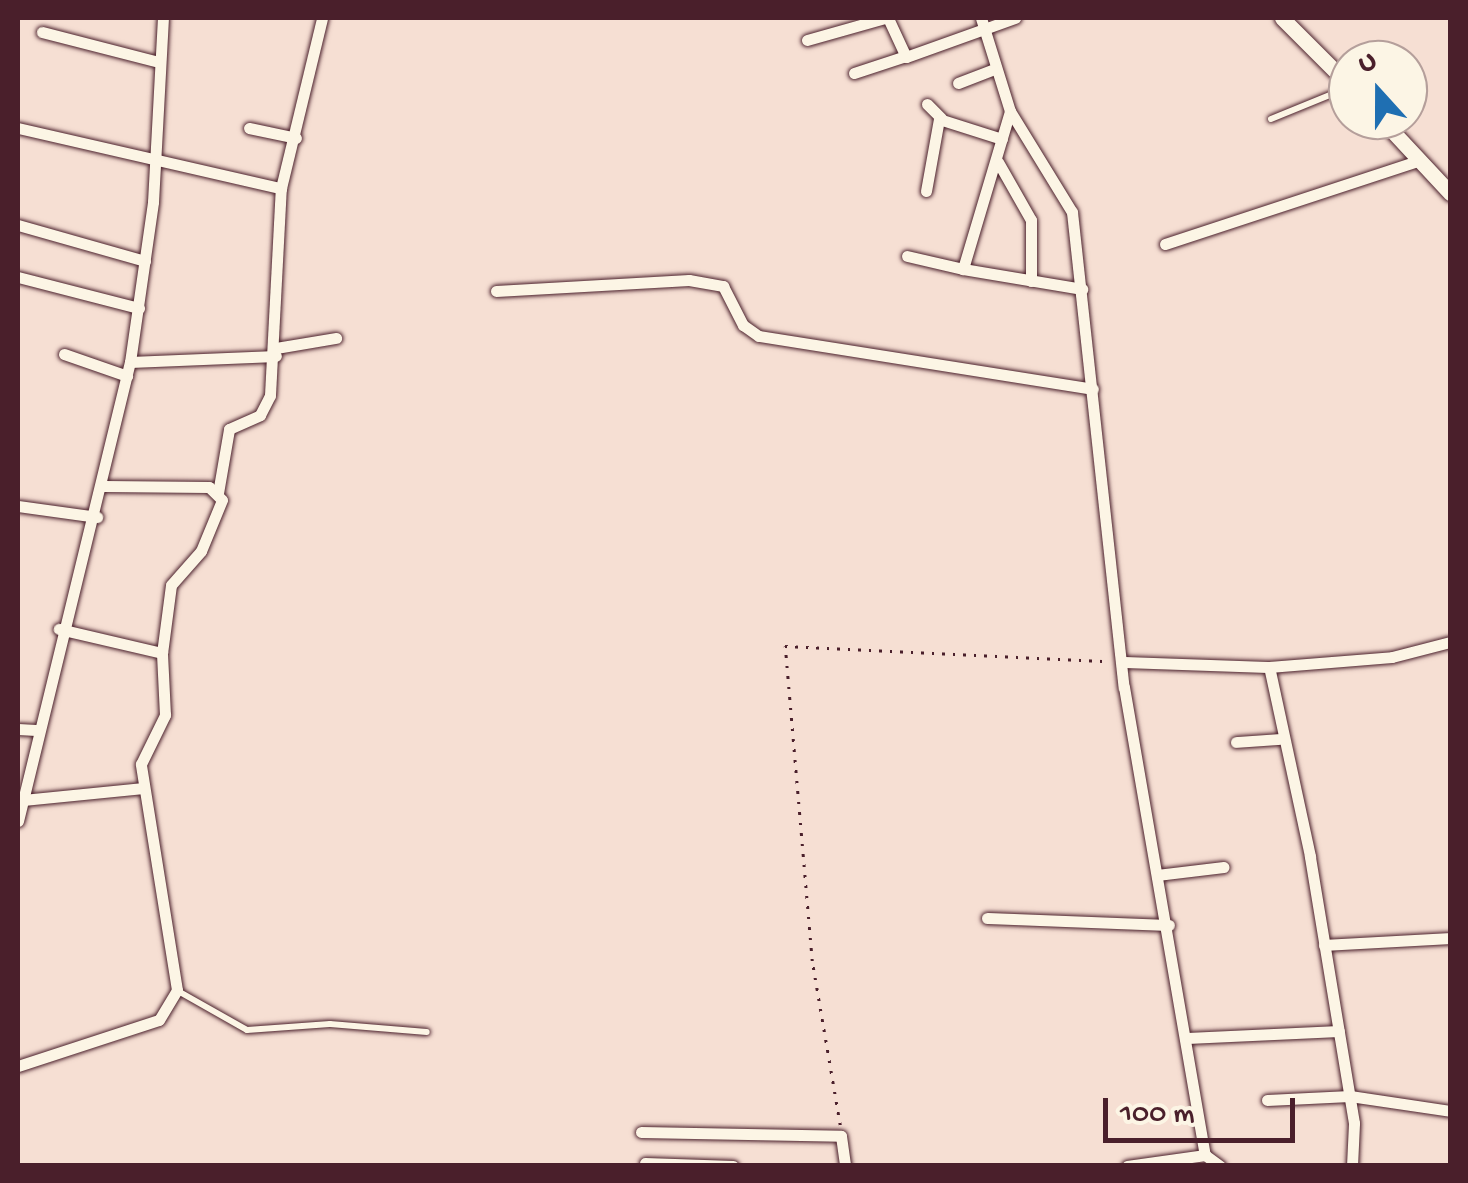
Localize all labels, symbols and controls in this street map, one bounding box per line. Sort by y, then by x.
north arrow [1328,40,1428,140]
text: U [1354,45,1381,82]
scale bar [1108,1078,1300,1140]
text: 100 m [1120,1098,1195,1133]

